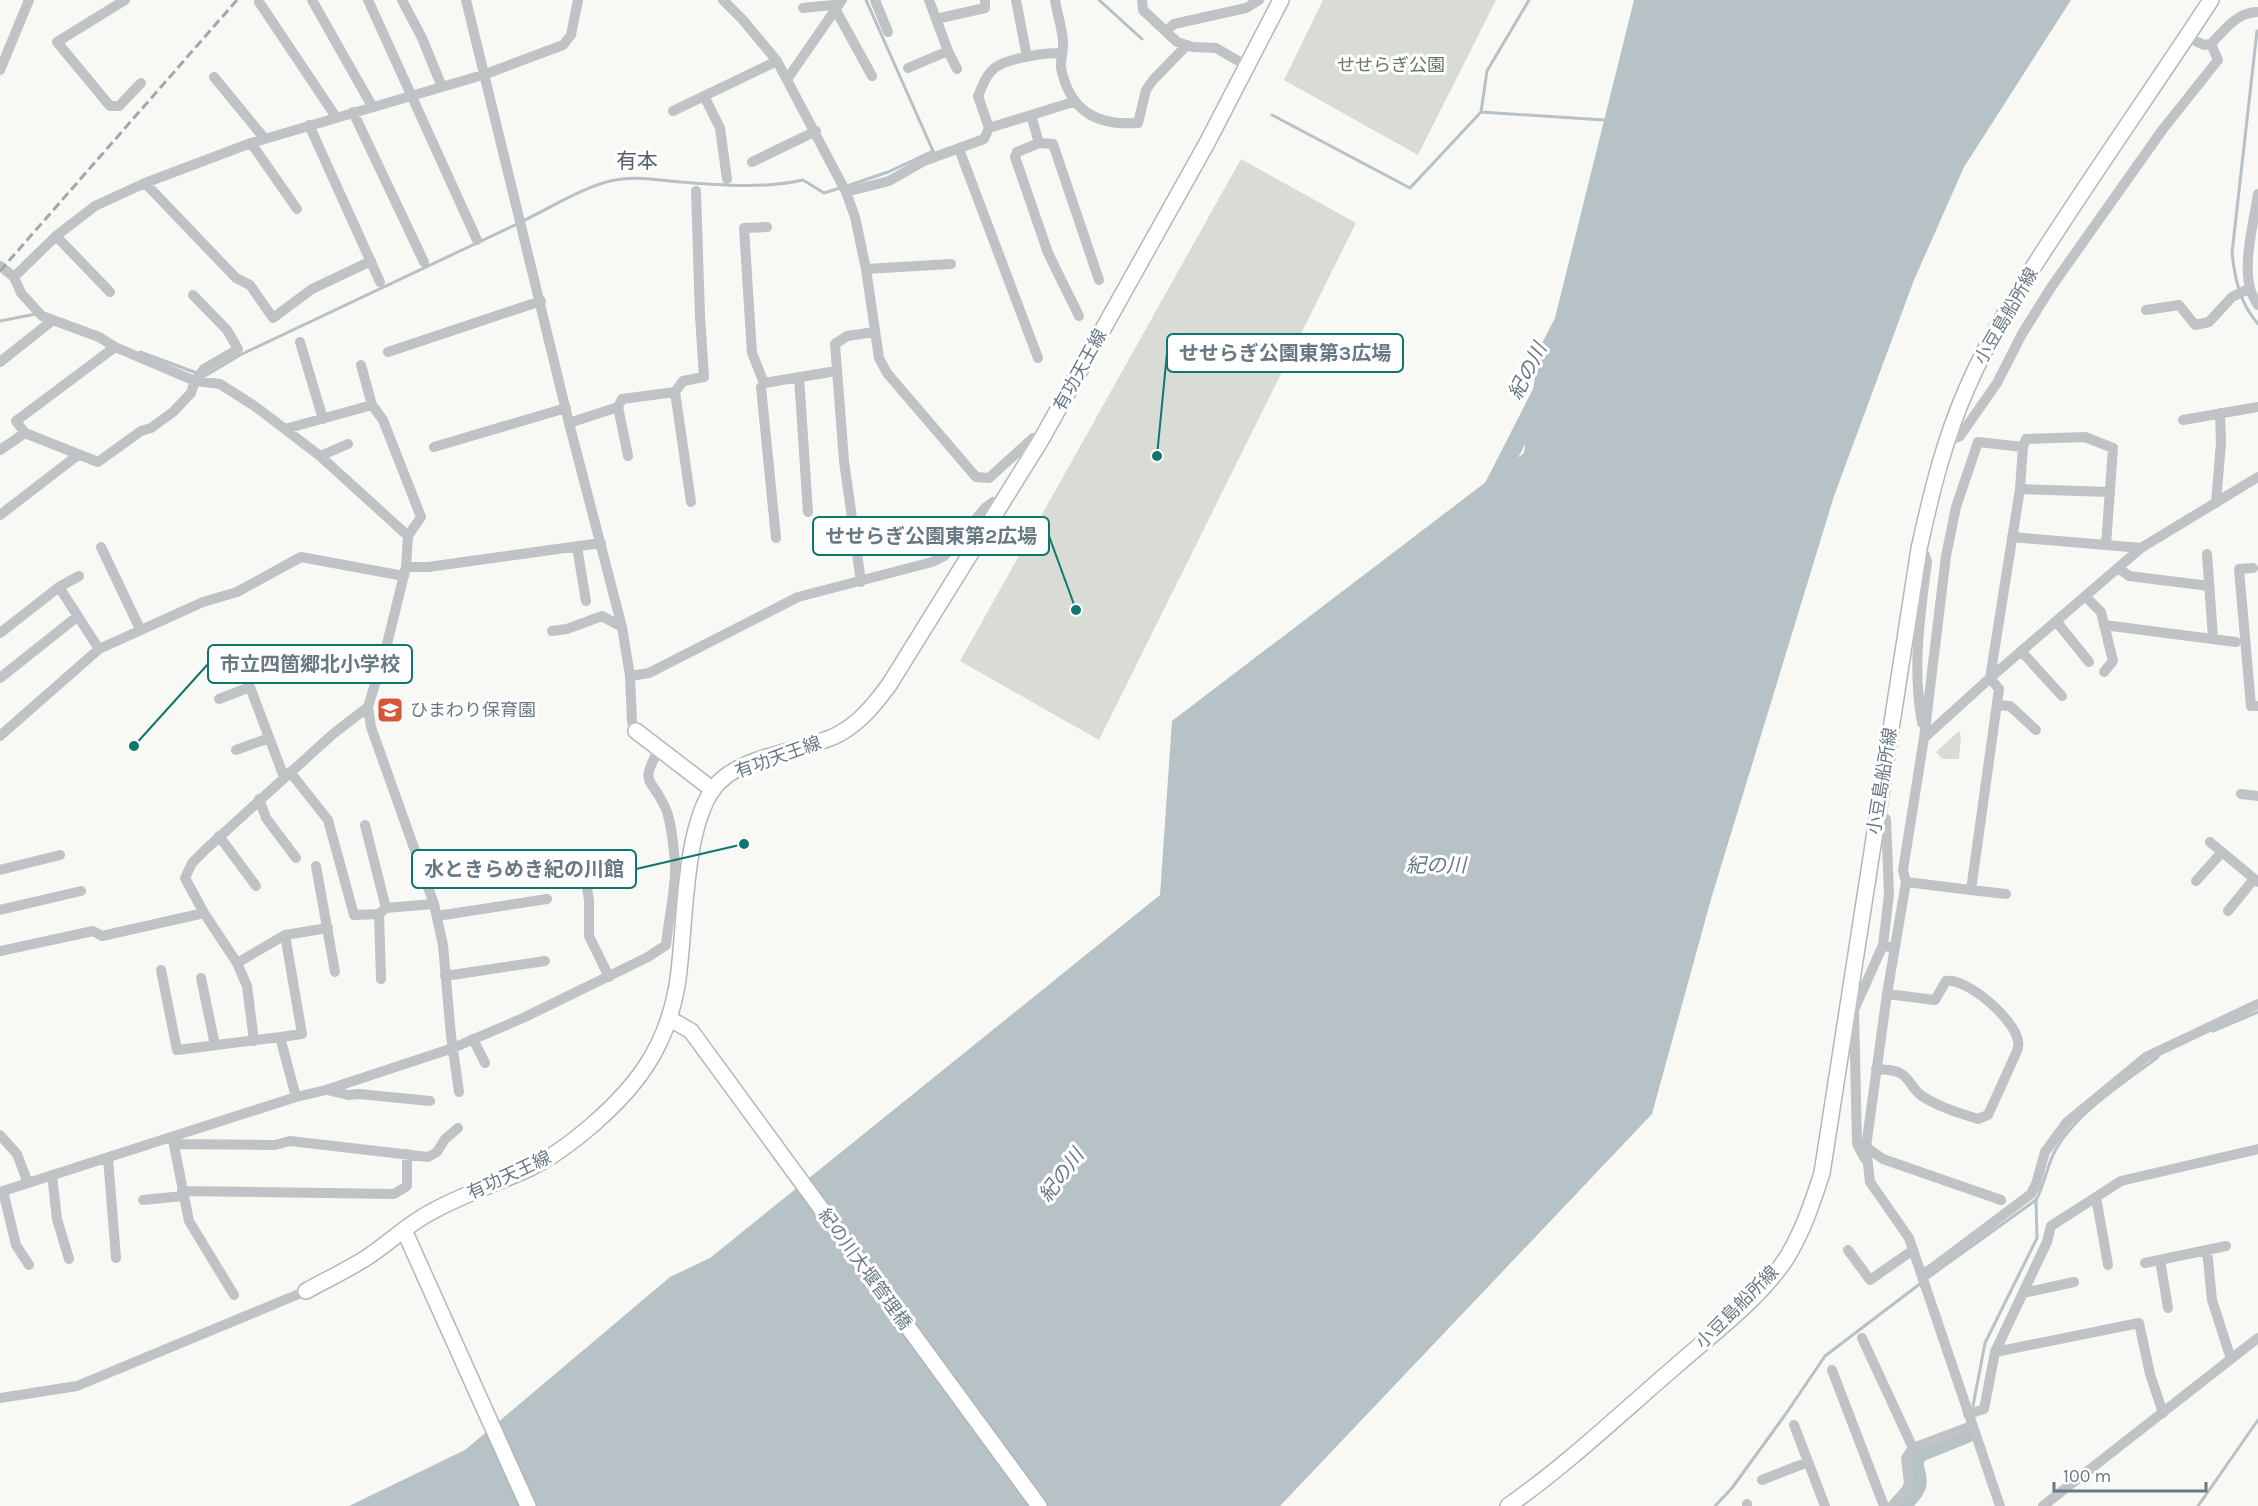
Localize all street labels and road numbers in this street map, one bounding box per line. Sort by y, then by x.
street label: 小豆島船所線 [1969,264,2043,368]
street label: 有功天王線 [1049,325,1111,415]
street label: 小豆島船所線 [1863,726,1901,836]
street label: 有功天王線 [732,731,824,783]
street label: 有功天王線 [464,1146,554,1204]
street label: 紀の川大堰管理橋 [814,1204,916,1334]
street label: 小豆島船所線 [1691,1261,1783,1353]

